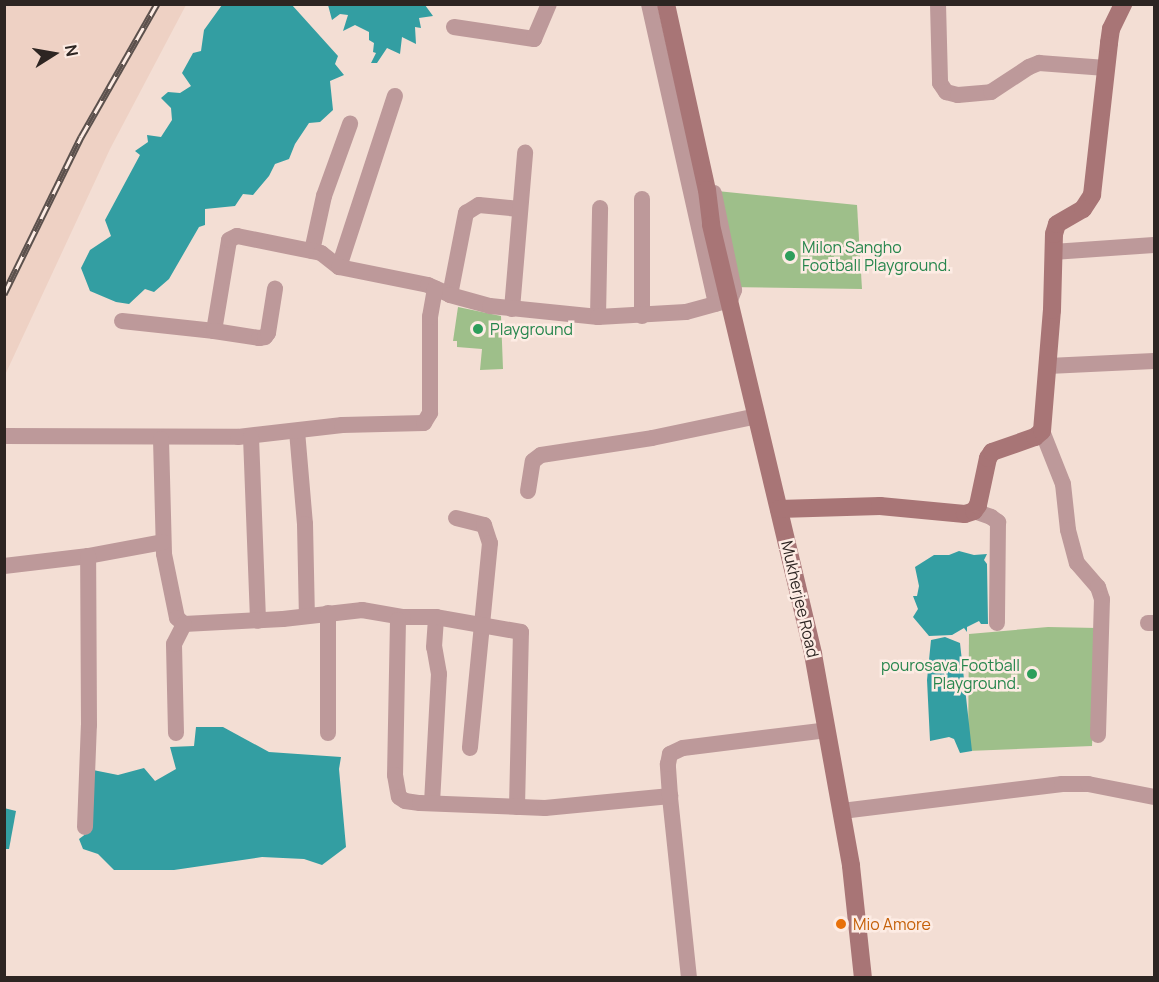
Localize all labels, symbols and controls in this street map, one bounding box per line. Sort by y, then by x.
north arrow [24,24,84,84]
text: N [60,43,84,58]
place label: Milon Sangho Football Playground. [802,237,951,275]
marker: Milon Sangho Football Playground. [783,249,797,263]
place label: Playground [490,319,573,339]
marker: Playground [471,322,485,336]
street label: Mukherjee Road [777,539,823,659]
place label: pourosava Football Playground. [881,655,1020,693]
marker: pourosava Football Playground. [1025,667,1039,681]
place label: Mio Amore [853,914,931,934]
marker: Mio Amore [834,917,848,931]

